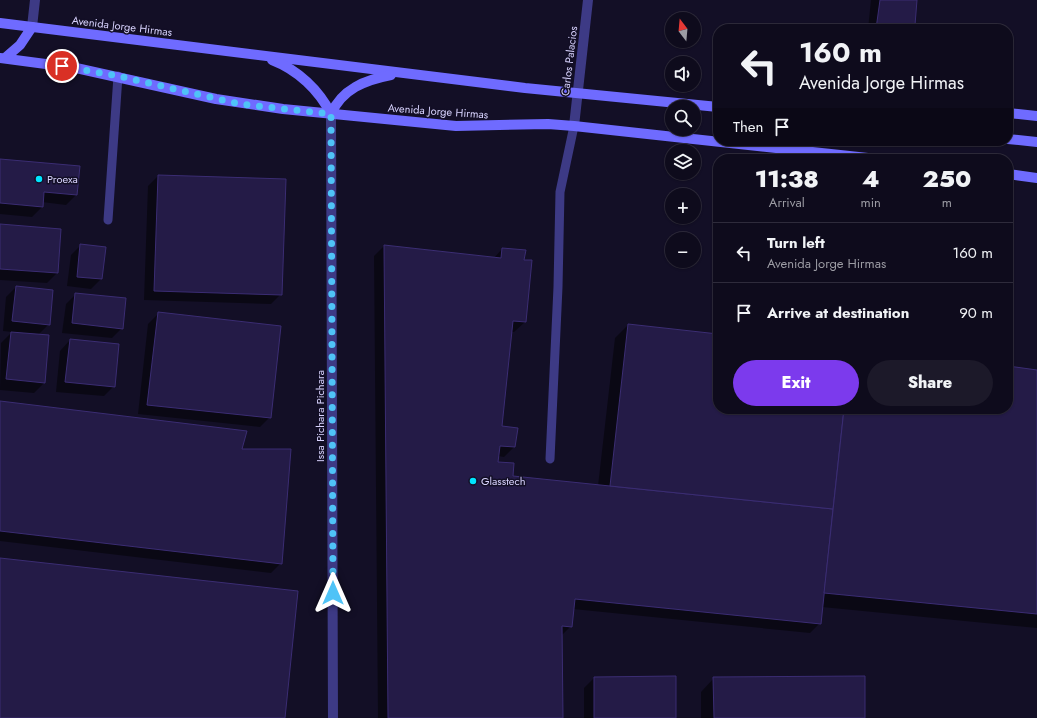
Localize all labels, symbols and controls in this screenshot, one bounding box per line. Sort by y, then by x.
street label: Avenida Jorge Hirmas [71,12,174,40]
north arrow [665,12,701,48]
map controls [665,12,701,268]
street label: Carlos Palacios [557,25,581,97]
text: 160 m [799,32,882,73]
icon: left [733,40,785,92]
pin [45,49,79,83]
icon: arrive [51,55,73,77]
button: sound [665,56,701,92]
text: Avenida Jorge Hirmas [799,70,964,96]
street label: Avenida Jorge Hirmas [387,100,489,123]
button: search [665,100,701,136]
text: Then [733,116,763,138]
icon: arrive [771,116,793,138]
button: layers [665,144,701,180]
text: 11:38 [755,161,819,196]
text: 4 [862,161,880,196]
text: 250 [923,161,971,196]
place label: Proexa [47,171,78,187]
marker: Proexa [34,174,44,184]
button: + [665,188,701,224]
text: Arrival [769,193,805,212]
text: min [861,193,881,212]
text: m [942,193,952,212]
button: − [665,232,701,268]
text: Turn left [767,232,825,254]
icon: left [733,242,755,264]
text: 160 m [952,242,993,264]
text: Avenida Jorge Hirmas [767,254,886,273]
icon: arrive [733,302,755,324]
text: Arrive at destination [767,302,909,324]
text: 90 m [959,302,993,324]
button: Exit [733,360,859,406]
button: Share [867,360,993,406]
street label: Issa Pichara Pichara [312,370,328,462]
place label: Glasstech [481,473,526,489]
marker: Glasstech [468,476,478,486]
position arrow [312,572,354,614]

